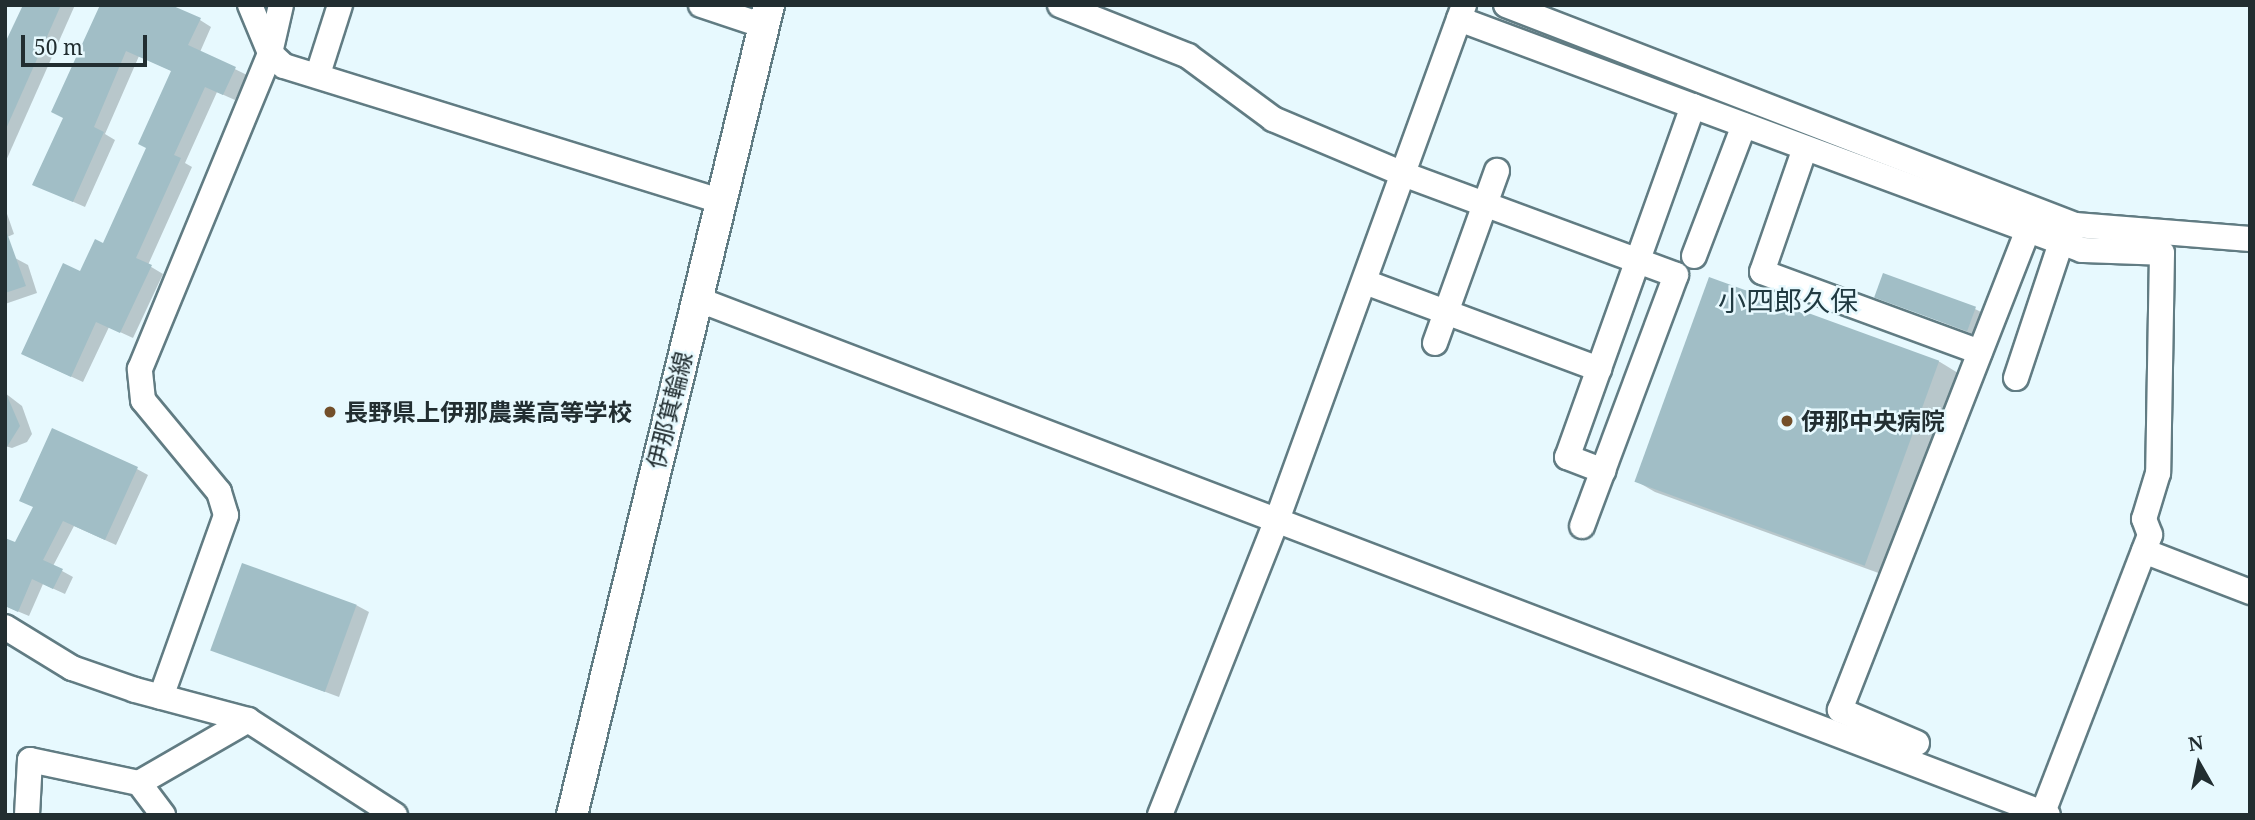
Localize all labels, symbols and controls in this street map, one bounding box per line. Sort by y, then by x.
scale bar [24,21,150,65]
text: 50 m [34,33,83,61]
district label: 小四郎久保 [1718,283,1858,317]
street label: 伊那箕輪線 [641,348,697,472]
place label: 長野県上伊那農業高等学校 [344,398,632,426]
marker: 長野県上伊那農業高等学校 [322,404,338,420]
place label: 伊那中央病院 [1801,407,1945,435]
marker: 伊那中央病院 [1779,413,1795,429]
north arrow [2164,729,2234,799]
text: N [2186,729,2205,757]

